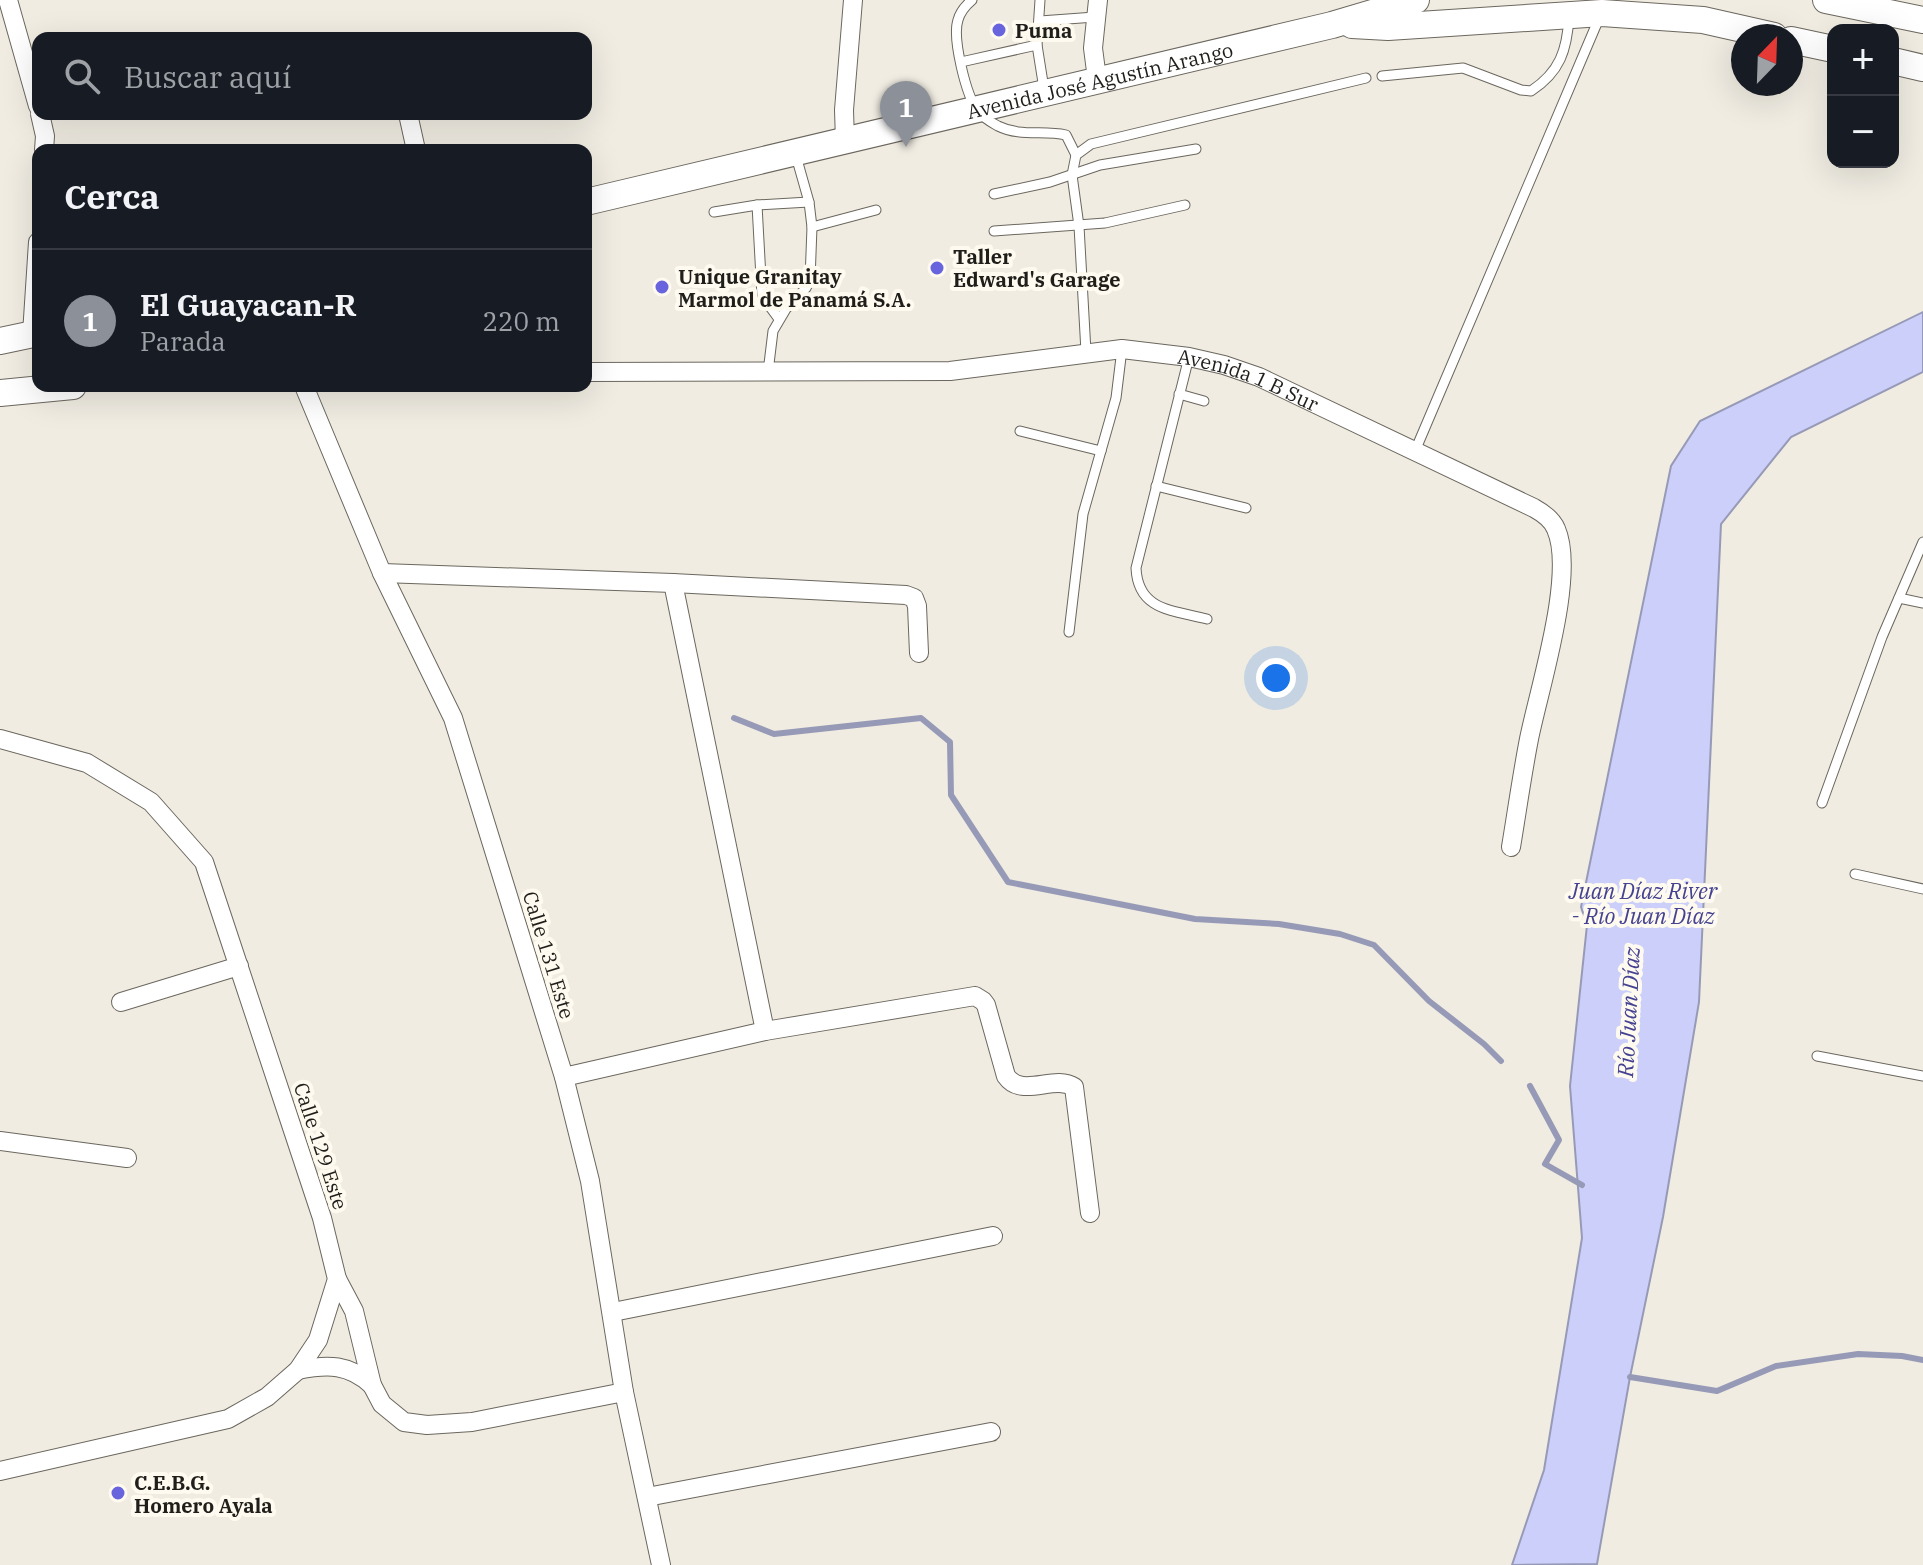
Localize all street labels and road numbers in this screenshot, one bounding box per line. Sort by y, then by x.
street label: Avenida José Agustín Arango [964,36,1235,125]
street label: Avenida 1 B Sur [1176,342,1323,417]
street label: Calle 131 Este [517,888,581,1022]
street label: Calle 129 Este [288,1079,354,1213]

